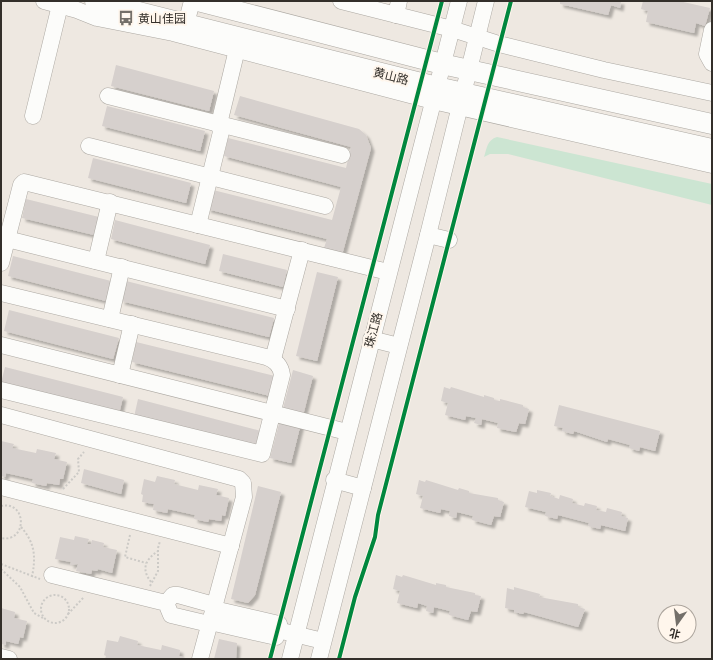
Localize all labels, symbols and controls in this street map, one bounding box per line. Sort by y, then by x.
bus stop icon: 黄山佳园 [117,9,135,27]
place label: 黄山佳园 [138,11,186,26]
street label: 黄山路 [372,64,410,88]
street label: 珠江路 [361,311,385,349]
north arrow [657,604,697,644]
text: 北 [668,626,682,642]

